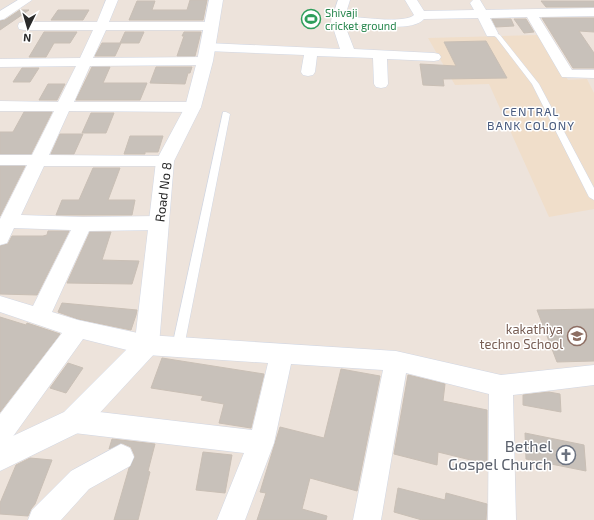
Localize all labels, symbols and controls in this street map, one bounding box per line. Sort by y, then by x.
place label: Shivaji cricket ground [325,6,397,32]
north arrow [8,8,48,48]
sports icon: Shivaji cricket ground [300,8,322,30]
text: N [23,32,32,45]
district label: CENTRAL BANK COLONY [487,104,575,132]
street label: Road No 8 [151,161,175,223]
place label: kakathiya techno School [479,321,563,352]
school or university icon: kakathiya techno School [566,325,588,347]
place label: Bethel Gospel Church [448,436,552,473]
church icon: Bethel Gospel Church [555,444,577,466]

